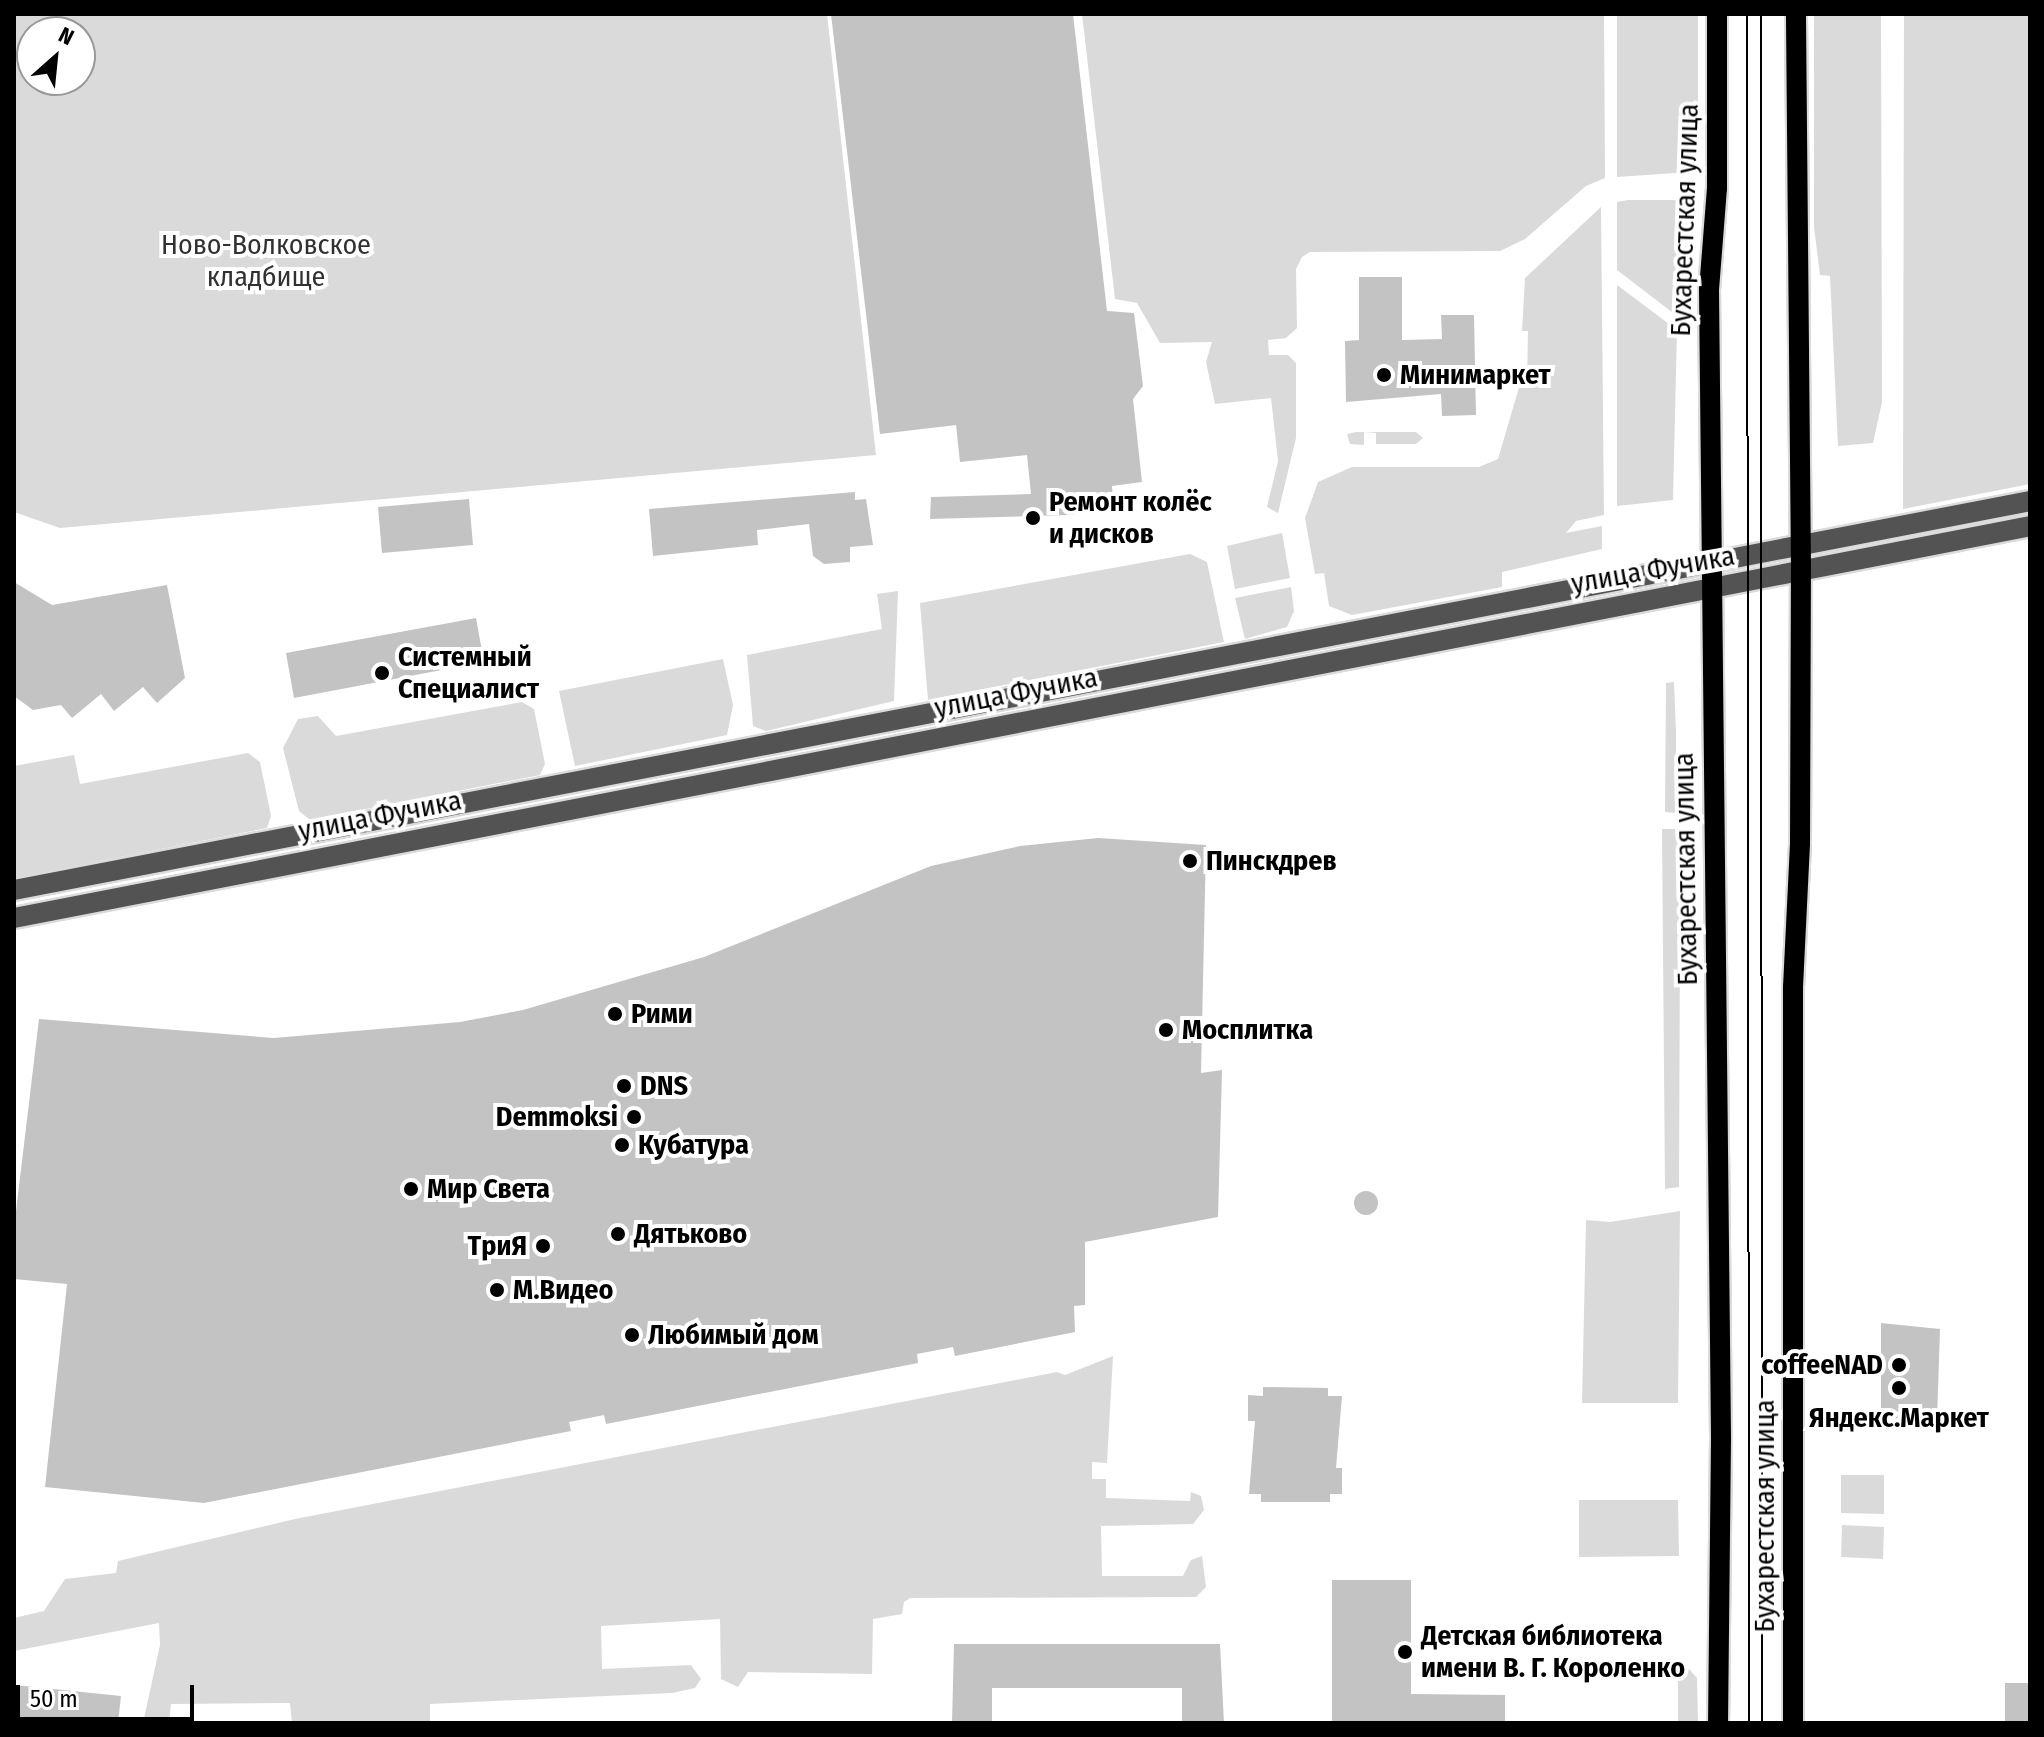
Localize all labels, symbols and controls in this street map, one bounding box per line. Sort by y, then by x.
north arrow [16,16,96,96]
text: N [54,21,78,51]
street label: Бухарестская улица [1664,103,1706,337]
park label: Ново-Волковское кладбище [161,228,371,294]
place label: Минимаркет [1400,358,1551,392]
marker: Минимаркет [1375,366,1393,384]
place label: Ремонт колёс и дисков [1049,485,1212,551]
marker: Ремонт колёс и дисков [1024,509,1042,527]
street label: улица Фучика [1569,539,1737,601]
place label: Системный Специалист [398,640,539,706]
street label: улица Фучика [932,661,1100,725]
marker: Системный Специалист [373,664,391,682]
street label: Бухарестская улица [1667,752,1705,986]
street label: улица Фучика [296,784,464,848]
place label: Пинскдрев [1206,844,1337,878]
marker: Пинскдрев [1181,852,1199,870]
place label: Рими [631,997,693,1031]
marker: Рими [606,1005,624,1023]
place label: Мосплитка [1182,1013,1313,1047]
marker: Мосплитка [1157,1021,1175,1039]
place label: DNS [640,1069,688,1103]
marker: DNS [615,1077,633,1095]
place label: Demmoksi [496,1100,618,1134]
marker: Demmoksi [625,1108,643,1126]
place label: Кубатура [638,1128,749,1162]
marker: Кубатура [613,1136,631,1154]
place label: Мир Света [427,1172,550,1206]
marker: Мир Света [402,1180,420,1198]
place label: Дятьково [634,1217,747,1251]
marker: Дятьково [609,1225,627,1243]
place label: ТриЯ [468,1229,527,1263]
marker: ТриЯ [534,1237,552,1255]
place label: М.Видео [513,1273,613,1307]
marker: М.Видео [488,1281,506,1299]
place label: Любимый дом [648,1318,819,1352]
marker: Любимый дом [623,1326,641,1344]
place label: coffeeNAD [1761,1348,1883,1382]
marker: coffeeNAD [1890,1356,1908,1374]
marker: Яндекс.Маркет [1890,1379,1908,1397]
street label: Бухарестская улица [1748,1399,1782,1633]
place label: Яндекс.Маркет [1809,1401,1989,1435]
place label: Детская библиотека имени В. Г. Короленко [1421,1619,1685,1685]
marker: Детская библиотека имени В. Г. Короленко [1396,1643,1414,1661]
scale bar [20,1669,198,1719]
text: 50 m [30,1685,78,1713]

